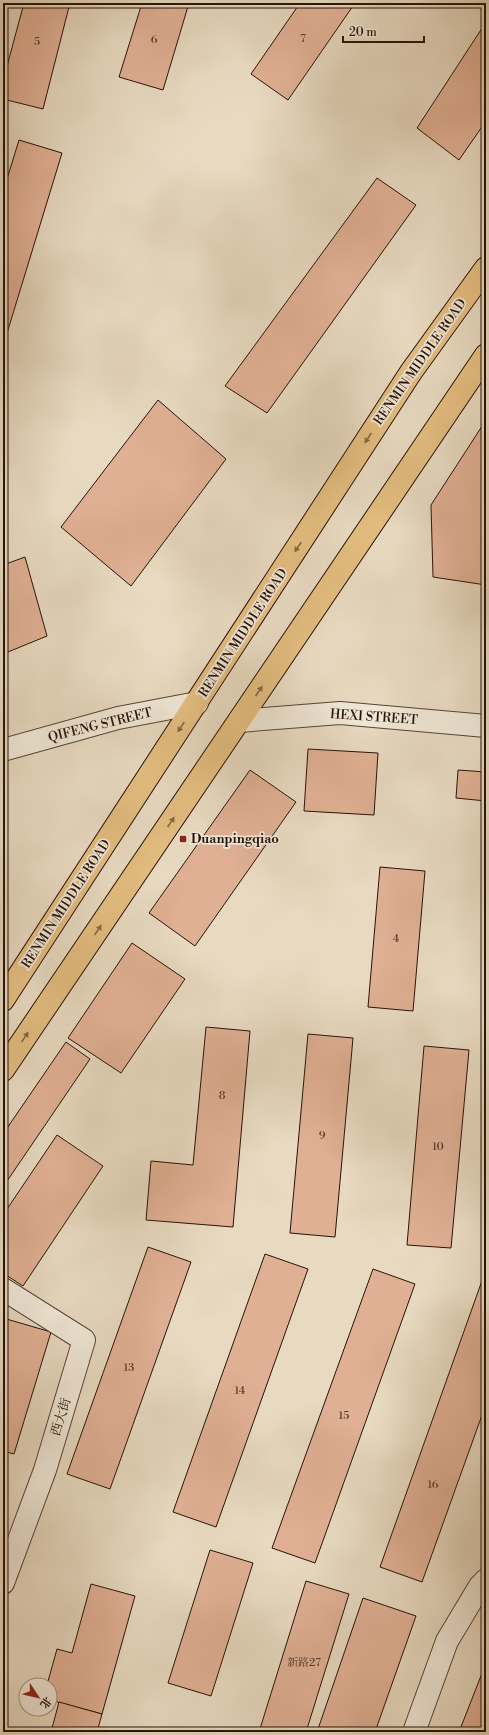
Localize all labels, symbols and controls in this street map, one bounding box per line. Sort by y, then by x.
scale bar [343,18,424,44]
text: 20 m [349,25,377,40]
house number: 7 [300,32,306,46]
house number: 6 [151,33,158,47]
house number: 5 [34,35,40,49]
street label: RENMIN MIDDLE ROAD [370,296,470,428]
one-way arrow [365,432,372,444]
one-way arrow [294,542,302,553]
street label: RENMIN MIDDLE ROAD [195,565,291,701]
one-way arrow [255,686,263,696]
street label: QIFENG STREET [46,704,154,746]
street label: HEXI STREET [329,706,419,728]
one-way arrow [178,721,185,733]
one-way arrow [167,817,175,827]
place label: Duanpingqiao [191,831,279,847]
marker: Duanpingqiao [178,834,188,844]
street label: RENMIN MIDDLE ROAD [18,836,114,972]
one-way arrow [94,924,102,935]
house number: 4 [393,932,400,946]
one-way arrow [21,1032,29,1042]
house number: 8 [219,1089,226,1103]
house number: 9 [319,1129,326,1143]
house number: 10 [432,1140,444,1154]
house number: 13 [124,1361,134,1375]
house number: 14 [235,1384,246,1398]
street label: 西大街 [48,1396,74,1438]
house number: 15 [339,1409,349,1423]
house number: 16 [427,1478,439,1492]
house number: 新路27 [287,1656,321,1670]
north arrow [18,1677,58,1717]
text: 北 [36,1694,54,1711]

